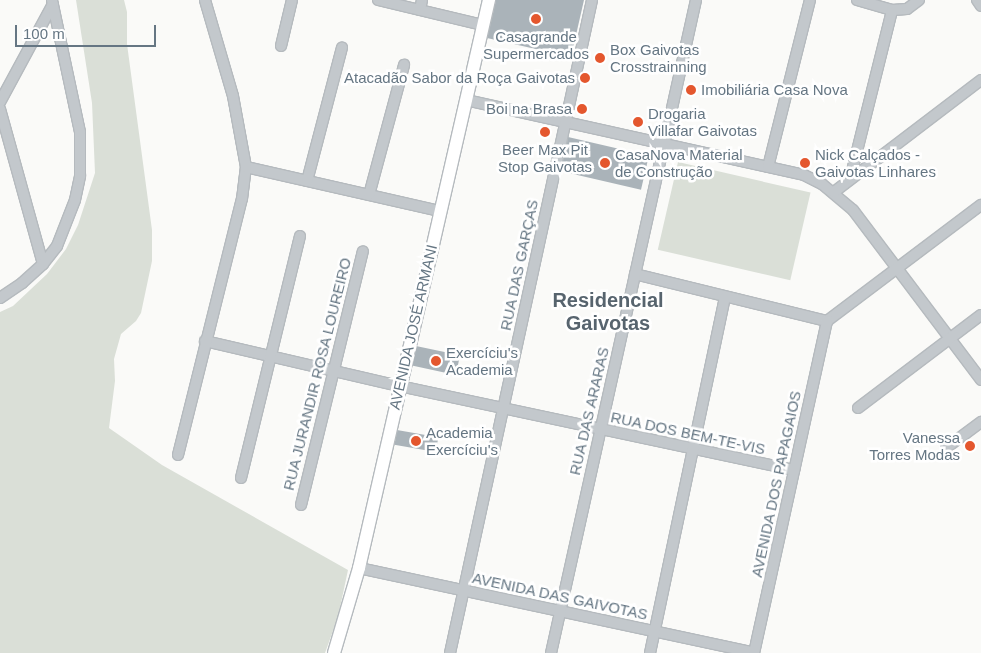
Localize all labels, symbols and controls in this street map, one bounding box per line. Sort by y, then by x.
marker: Casagrande Supermercados [530,13,542,25]
scale bar [18,15,159,47]
text: 100 m [23,25,65,42]
place label: Casagrande Supermercados [483,27,589,62]
place label: Box Gaivotas Crosstrainning [610,40,707,75]
marker: Box Gaivotas Crosstrainning [594,52,606,64]
place label: Atacadão Sabor da Roça Gaivotas [344,69,575,87]
marker: Atacadão Sabor da Roça Gaivotas [579,72,591,84]
place label: Imobiliária Casa Nova [701,81,848,99]
marker: Imobiliária Casa Nova [685,84,697,96]
place label: Boi na Brasa [486,100,572,118]
marker: Boi na Brasa [576,103,588,115]
place label: Drogaria Villafar Gaivotas [648,104,757,139]
marker: Drogaria Villafar Gaivotas [632,116,644,128]
marker: Beer Max Pit Stop Gaivotas [539,126,551,138]
place label: Beer Max Pit Stop Gaivotas [498,140,592,175]
place label: CasaNova Material de Construção [615,145,743,180]
place label: Nick Calçados - Gaivotas Linhares [815,145,936,180]
marker: CasaNova Material de Construção [599,157,611,169]
marker: Nick Calçados - Gaivotas Linhares [799,157,811,169]
street label: RUA DAS GARÇAS [496,197,542,333]
street label: AVENIDA JOSÉ ARMANI [385,242,441,412]
street label: RUA JURANDIR ROSA LOUREIRO [279,255,355,493]
district label: Residencial Gaivotas [552,288,664,335]
place label: Exercíciu's Academia [446,343,518,378]
street label: RUA DAS ARARAS [565,344,613,478]
marker: Exercíciu's Academia [430,355,442,367]
street label: AVENIDA DOS PAPAGAIOS [747,389,805,579]
street label: RUA DOS BEM-TE-VIS [609,408,767,458]
place label: Academia Exercíciu's [426,423,498,458]
place label: Vanessa Torres Modas [869,428,960,463]
marker: Academia Exercíciu's [410,435,422,447]
marker: Vanessa Torres Modas [964,440,976,452]
street label: AVENIDA DAS GAIVOTAS [470,569,650,623]

